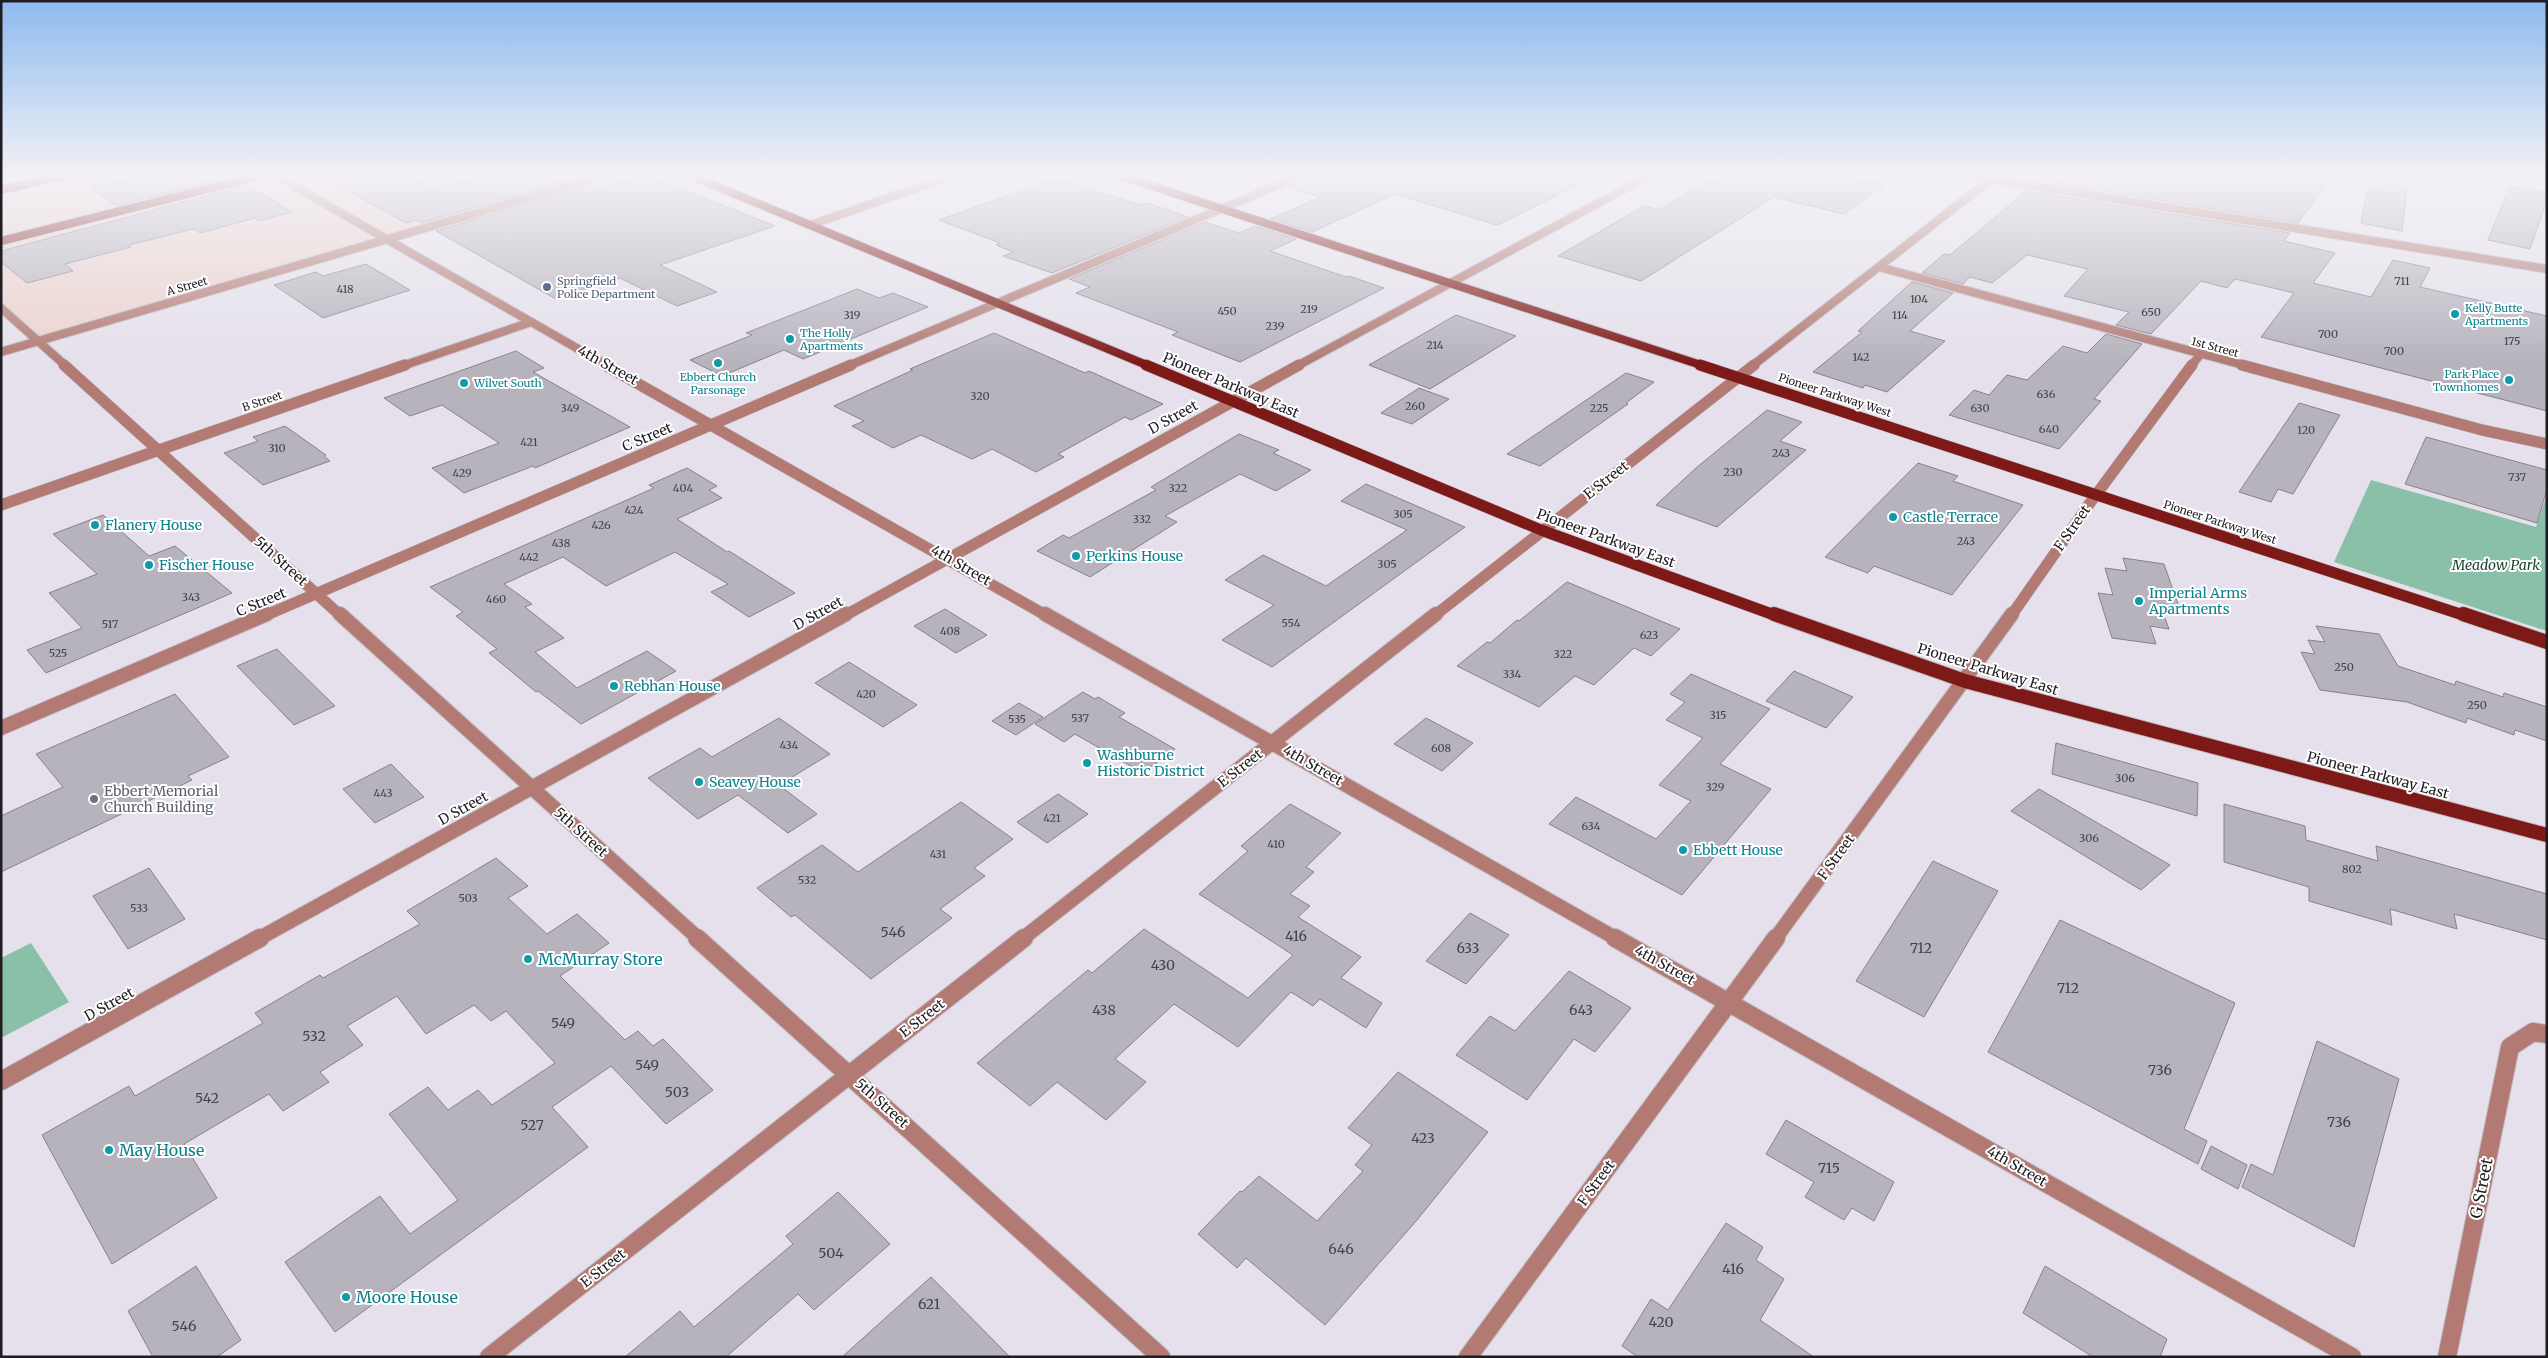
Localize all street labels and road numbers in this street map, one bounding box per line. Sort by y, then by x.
street label: A Street [164,273,210,299]
street label: 1st Street [2190,334,2241,360]
street label: 4th Street [575,341,642,389]
street label: Pioneer Parkway East [1160,348,1302,422]
street label: Pioneer Parkway West [1777,370,1894,420]
street label: B Street [240,387,285,414]
street label: D Street [1145,396,1201,438]
street label: C Street [619,418,675,456]
street label: E Street [1580,456,1633,503]
street label: Pioneer Parkway West [2162,497,2279,547]
street label: F Street [2050,501,2095,554]
street label: Pioneer Parkway East [1534,505,1678,572]
street label: 5th Street [251,532,312,590]
street label: 4th Street [928,541,995,590]
street label: C Street [233,583,289,621]
street label: D Street [790,592,846,634]
street label: Pioneer Parkway East [1915,639,2061,699]
street label: 4th Street [1280,741,1347,790]
street label: E Street [1214,744,1267,791]
street label: Pioneer Parkway East [2305,747,2451,803]
street label: D Street [435,787,491,829]
street label: 5th Street [551,803,612,861]
street label: F Street [1813,830,1859,883]
street label: 4th Street [1632,941,1699,989]
street label: D Street [81,983,137,1025]
street label: E Street [896,994,949,1041]
street label: 5th Street [852,1074,913,1132]
street label: 4th Street [1984,1142,2051,1191]
street label: G Street [2465,1155,2497,1220]
street label: F Street [1573,1156,1619,1209]
street label: E Street [577,1244,630,1291]

